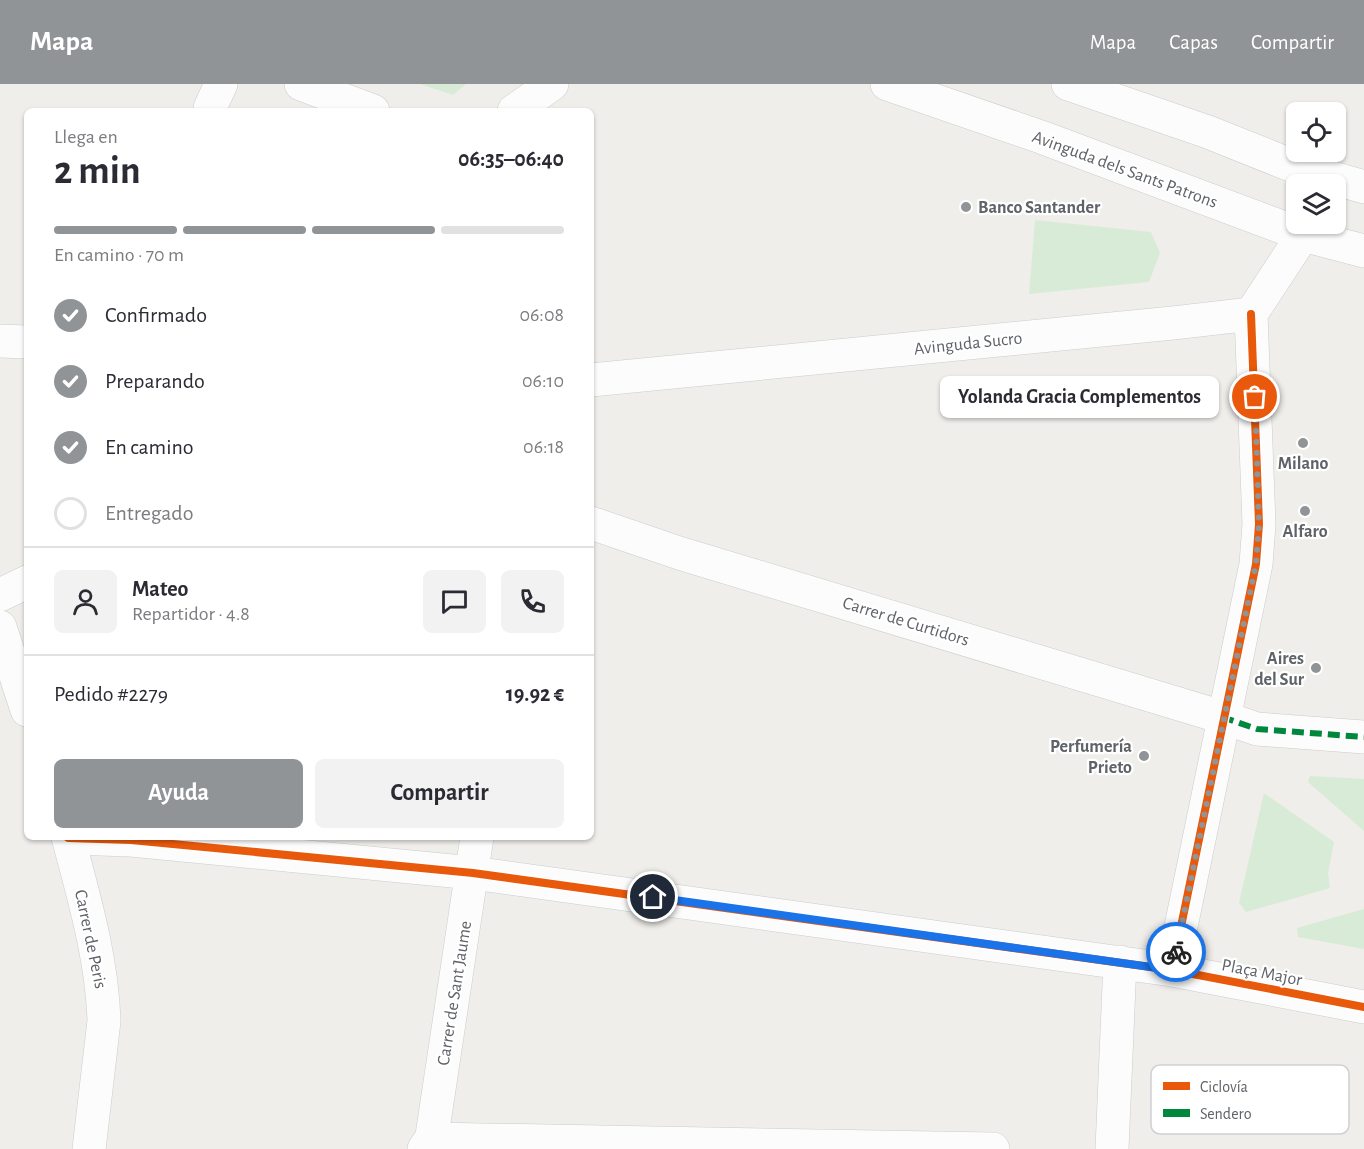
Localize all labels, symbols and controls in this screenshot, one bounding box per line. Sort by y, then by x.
text: Mapa [30,28,93,56]
text: Mapa [1090,32,1136,53]
text: Capas [1169,32,1218,53]
text: Compartir [1251,32,1334,53]
map controls [1286,102,1346,234]
button: locate [1286,102,1346,162]
text: Llega en [54,127,118,147]
street label: Avinguda dels Sants Patrons [1030,128,1220,212]
text: 06:35–06:40 [458,148,564,170]
text: 2 min [54,152,141,191]
button: layers [1286,174,1346,234]
place label: Banco Santander [978,199,1101,217]
marker: Banco Santander [959,200,973,214]
text: En camino · 70 m [54,245,184,265]
icon: check [54,299,87,332]
text: Confirmado [105,304,207,326]
text: 06:08 [519,305,564,325]
street label: Avinguda Sucro [913,329,1023,359]
icon: check [54,365,87,398]
text: Preparando [105,370,205,392]
text: 06:10 [522,371,564,391]
pin [1229,371,1280,422]
callout: Yolanda Gracia Complementos [940,376,1219,418]
icon: bag [1238,380,1271,413]
text: Yolanda Gracia Complementos [958,387,1201,407]
icon: check [54,431,87,464]
text: En camino [105,436,194,458]
marker: Milano [1296,436,1310,450]
text: 06:18 [523,437,564,457]
place label: Milano [1278,455,1328,473]
text: Entregado [105,502,194,524]
marker: Alfaro [1298,504,1312,518]
place label: Alfaro [1282,523,1328,541]
button: person [54,570,117,633]
button: chat [423,570,486,633]
button: phone [501,570,564,633]
text: Mateo [132,578,188,600]
street label: Carrer de Curtidors [840,594,971,650]
text: Repartidor · 4.8 [132,604,250,624]
place label: Aires del Sur [1254,650,1305,689]
marker: Aires del Sur [1309,661,1323,675]
text: Pedido #2279 [54,683,168,705]
text: 19.92 € [506,683,564,705]
place label: Perfumería Prieto [1050,738,1132,777]
marker: Perfumería Prieto [1137,749,1151,763]
button: Ayuda [54,759,303,828]
button: Compartir [315,759,564,828]
pin [627,871,678,922]
icon: home [636,880,669,913]
street label: Carrer de Peris [71,888,109,990]
street label: Carrer de Sant Jaume [435,920,475,1067]
courier [1146,922,1206,982]
icon: bike [1160,936,1193,969]
street label: Plaça Major [1220,956,1304,990]
legend [1151,1065,1349,1134]
text: Ciclovía [1200,1079,1248,1095]
text: Sendero [1200,1106,1252,1122]

